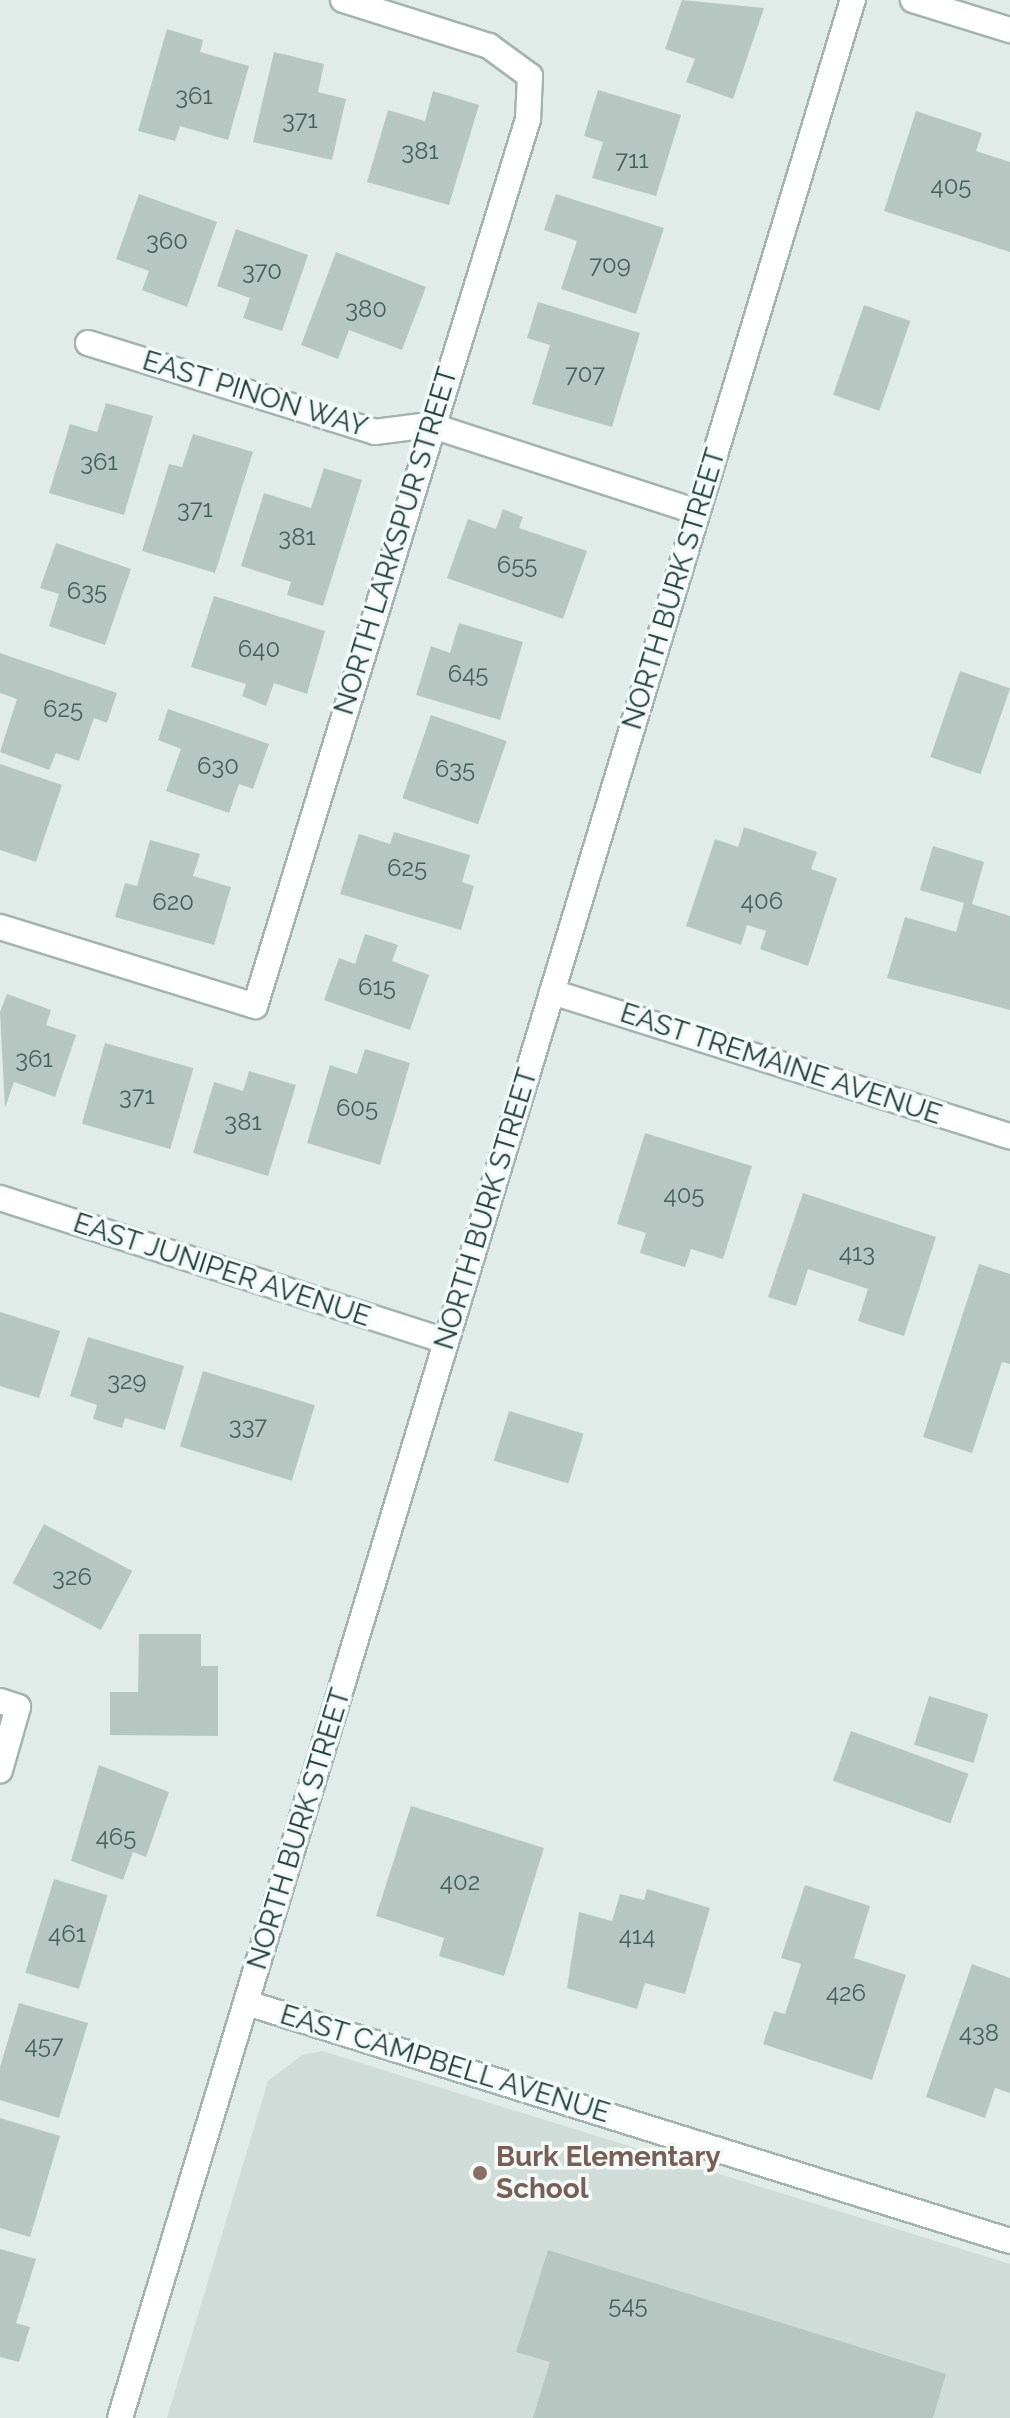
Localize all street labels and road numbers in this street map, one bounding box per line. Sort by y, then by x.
street label: EAST PINON WAY [138,344,372,444]
street label: NORTH LARKSPUR STREET [327,363,465,719]
street label: NORTH BURK STREET [615,444,733,734]
street label: EAST TREMAINE AVENUE [615,996,947,1132]
street label: NORTH BURK STREET [427,1064,545,1354]
street label: EAST JUNIPER AVENUE [68,1206,376,1334]
street label: NORTH BURK STREET [240,1684,358,1974]
street label: EAST CAMPBELL AVENUE [275,1997,615,2131]

